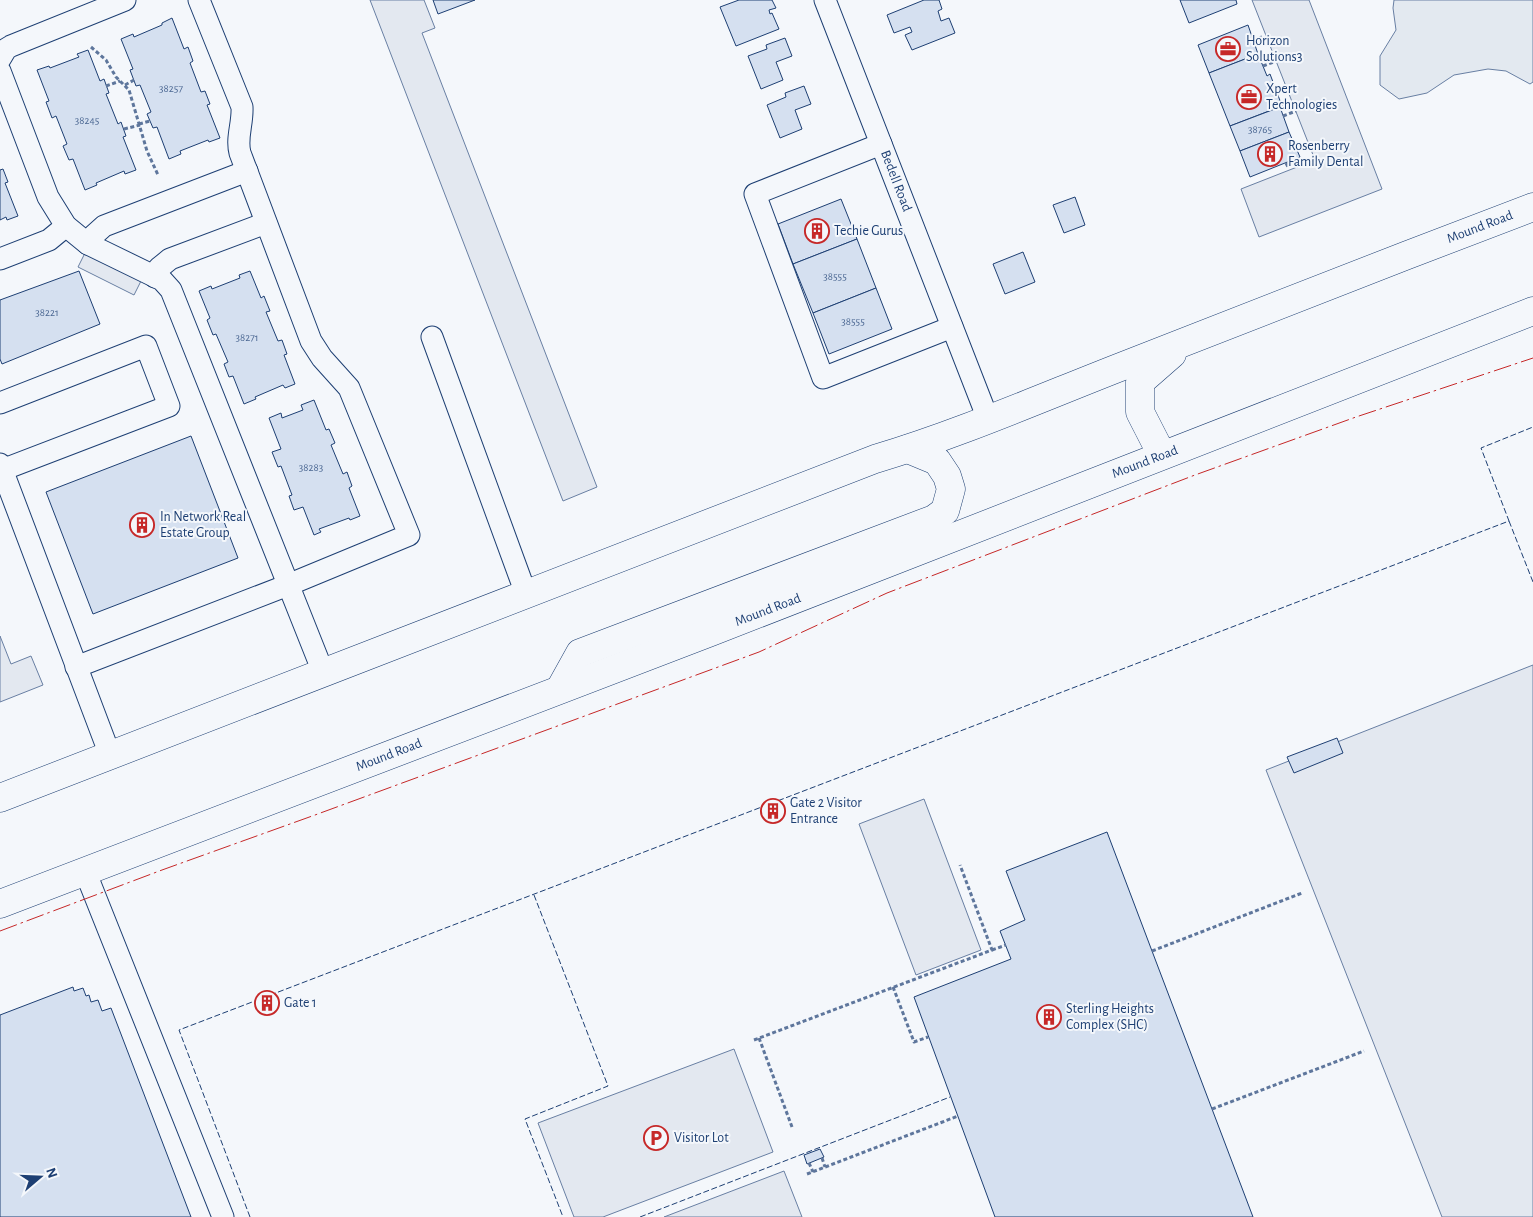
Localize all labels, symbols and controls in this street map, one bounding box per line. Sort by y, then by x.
place label: Horizon Solutions3 [1246,34,1303,64]
office icon: Horizon Solutions3 [1215,36,1241,62]
place label: Xpert Technologies [1266,82,1337,112]
house number: 38257 [159,83,183,94]
office icon: Xpert Technologies [1236,84,1262,110]
house number: 38245 [75,115,100,126]
house number: 38765 [1248,124,1272,135]
place label: Rosenberry Family Dental [1288,139,1363,169]
building icon: Rosenberry Family Dental [1257,141,1283,167]
street label: Bedell Road [878,148,914,214]
street label: Mound Road [1445,208,1515,246]
building icon: Techie Gurus [804,218,830,244]
place label: Techie Gurus [834,224,903,238]
house number: 38555 [823,271,847,282]
house number: 38221 [35,307,59,318]
house number: 38555 [841,316,865,327]
house number: 38271 [235,332,259,343]
street label: Mound Road [1110,443,1180,481]
house number: 38283 [299,462,324,473]
place label: In Network Real Estate Group [160,510,246,540]
building icon: In Network Real Estate Group [129,512,155,538]
street label: Mound Road [733,591,803,629]
street label: Mound Road [354,736,424,774]
place label: Gate 2 Visitor Entrance [790,796,862,826]
building icon: Gate 2 Visitor Entrance [760,798,786,824]
building icon: Gate 1 [254,990,280,1016]
place label: Gate 1 [284,996,317,1010]
place label: Sterling Heights Complex (SHC) [1066,1002,1154,1032]
building icon: Sterling Heights Complex (SHC) [1036,1004,1062,1030]
parking icon: Visitor Lot [643,1125,669,1151]
place label: Visitor Lot [674,1131,729,1145]
north arrow [15,1152,65,1202]
text: N [43,1166,60,1180]

